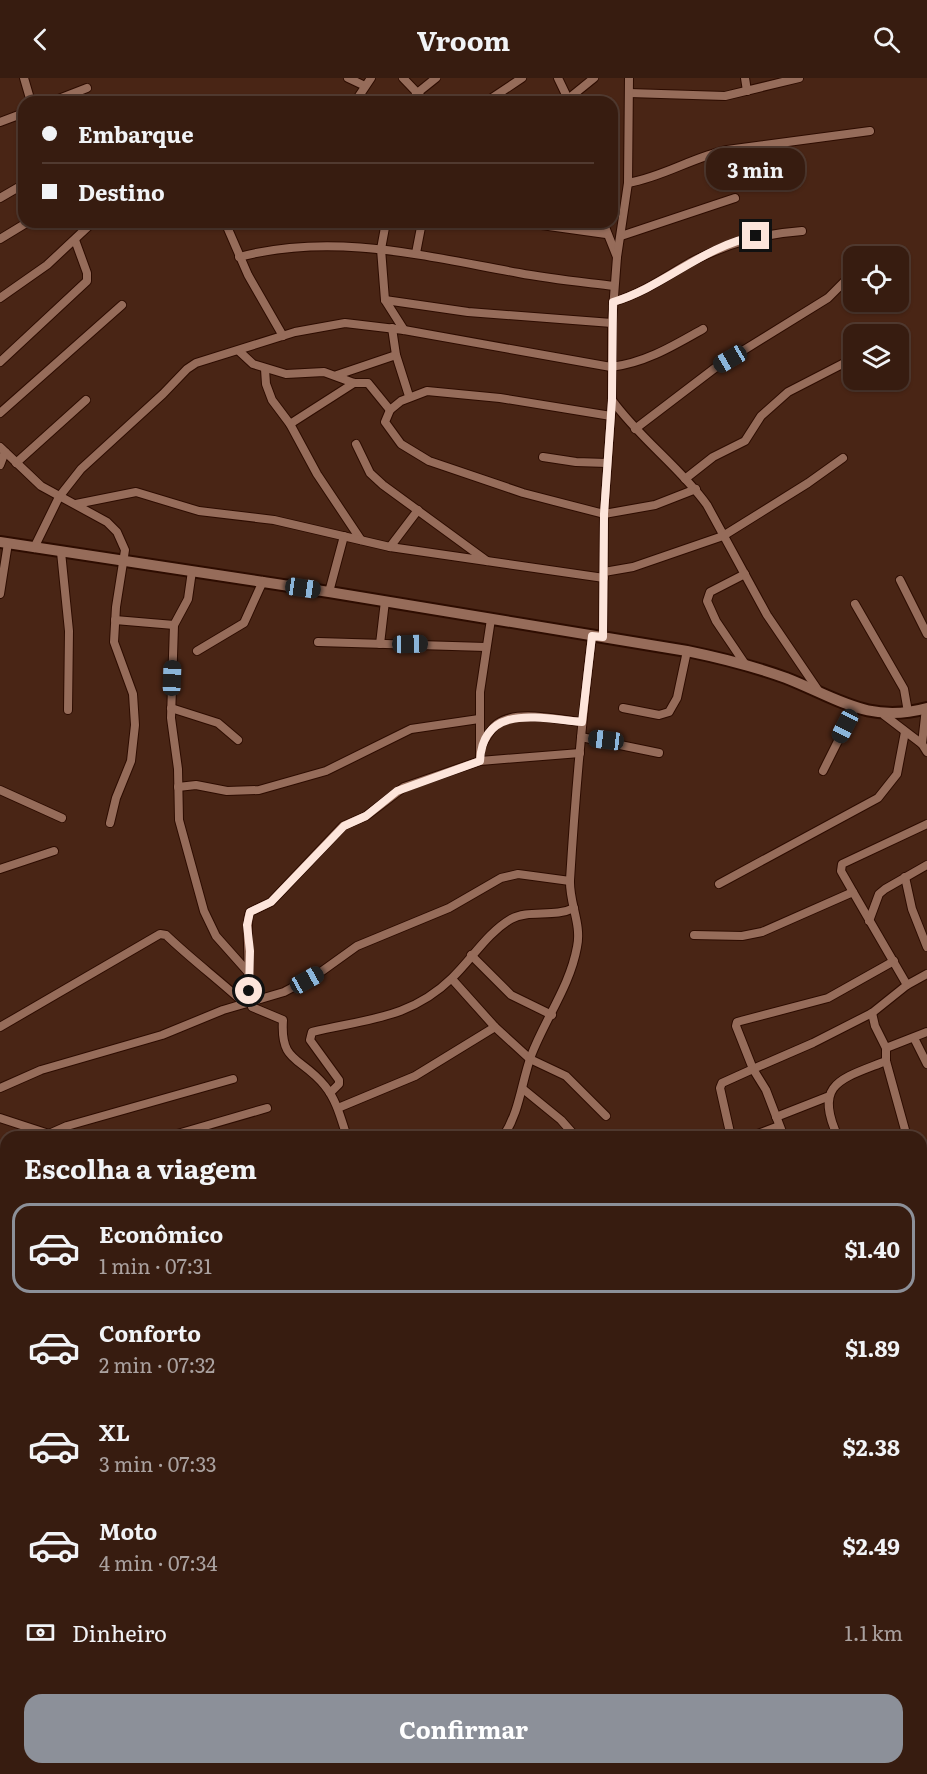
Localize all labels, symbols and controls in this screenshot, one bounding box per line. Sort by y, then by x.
text: Vroom [417,19,510,59]
icon: back [24,23,57,56]
icon: search [870,23,903,56]
text: Embarque [78,117,194,150]
callout: 3 min [706,149,806,191]
text: 3 min [727,154,784,184]
text: Destino [78,175,165,208]
route end [742,222,769,249]
map controls [843,246,909,390]
button: locate [843,246,909,312]
button: layers [843,324,909,390]
car [710,342,750,376]
car [284,577,322,599]
car [392,635,428,653]
car [162,660,182,696]
car [829,706,861,746]
car [587,729,625,751]
car [287,963,327,997]
route start [235,977,262,1004]
text: Escolha a viagem [24,1147,257,1187]
text: Econômico [99,1217,223,1250]
icon: car [27,1221,81,1275]
text: $1.40 [844,1232,900,1265]
text: 1 min · 07:31 [99,1250,212,1280]
text: Conforto [99,1316,201,1349]
icon: car [27,1320,81,1374]
text: $1.89 [845,1331,900,1364]
text: 2 min · 07:32 [99,1349,215,1379]
text: XL [99,1415,130,1448]
icon: car [27,1419,81,1473]
text: $2.38 [843,1430,900,1463]
text: 3 min · 07:33 [99,1448,217,1478]
text: Moto [99,1514,157,1547]
icon: car [27,1518,81,1572]
text: $2.49 [843,1529,900,1562]
text: 4 min · 07:34 [99,1547,218,1577]
icon: cash [24,1616,57,1649]
text: Dinheiro [72,1616,167,1649]
text: 1.1 km [845,1617,903,1647]
button: Confirmar [24,1694,903,1763]

